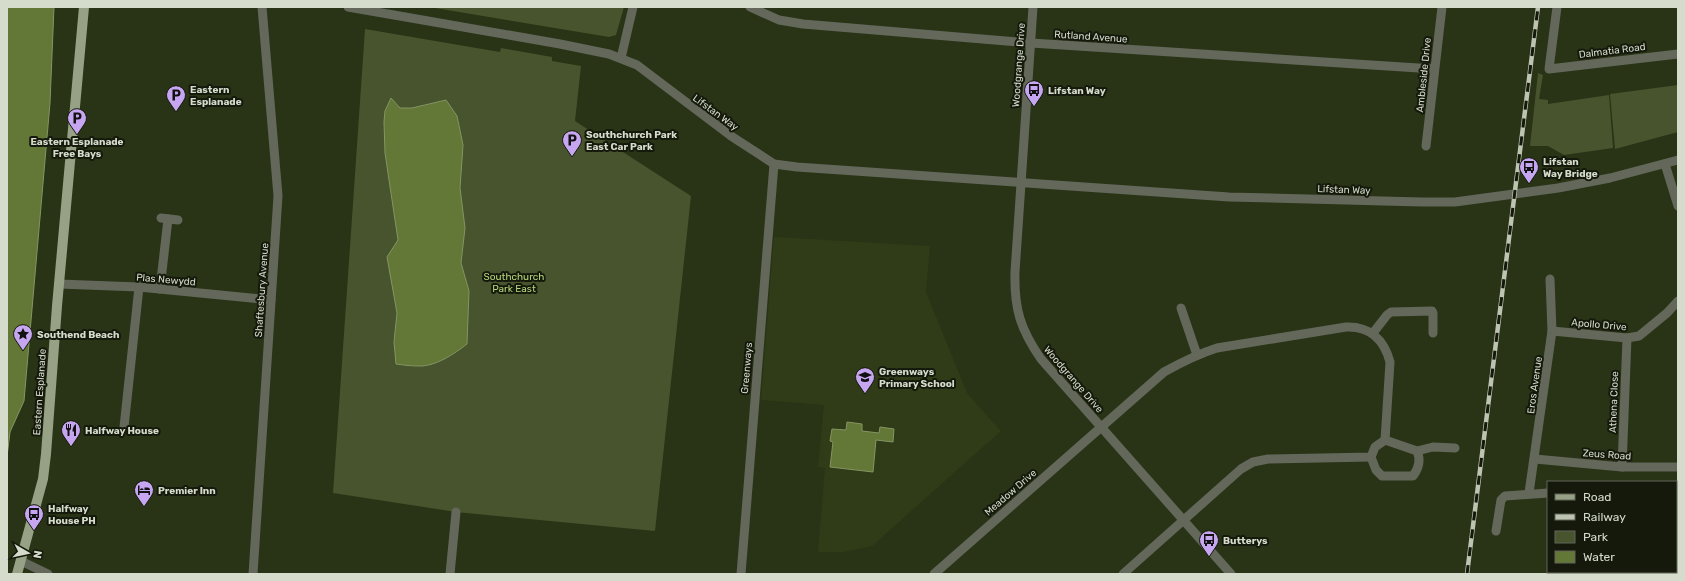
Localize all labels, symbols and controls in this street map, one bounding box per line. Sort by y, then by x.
street label: Woodgrange Drive [1010,22,1028,108]
street label: Rutland Avenue [1054,28,1128,46]
street label: Ambleside Drive [1414,37,1434,113]
street label: Dalmatia Road [1578,41,1646,61]
bus stop icon: Lifstan Way [1023,79,1045,107]
parking icon: Eastern Esplanade [165,84,187,112]
place label: Eastern Esplanade [190,84,242,108]
place label: Lifstan Way [1048,85,1106,97]
street label: Lifstan Way [690,92,741,134]
parking icon: Eastern Esplanade Free Bays [66,107,88,135]
parking icon: Southchurch Park East Car Park [561,129,583,157]
place label: Southchurch Park East Car Park [586,129,677,153]
place label: Eastern Esplanade Free Bays [30,136,124,160]
bus stop icon: Lifstan Way Bridge [1518,156,1540,184]
place label: Lifstan Way Bridge [1543,156,1598,180]
street label: Lifstan Way [1317,183,1371,197]
street label: Shaftesbury Avenue [253,242,271,338]
street label: Plas Newydd [136,271,196,289]
park label: Southchurch Park East [484,271,544,295]
street label: Apollo Drive [1571,317,1627,333]
place icon: Southend Beach [12,323,34,351]
place label: Southend Beach [37,329,119,341]
street label: Greenways [739,342,755,394]
street label: Woodgrange Drive [1041,344,1106,416]
street label: Eastern Esplanade [31,348,49,436]
street label: Eros Avenue [1525,355,1545,415]
school or university icon: Greenways Primary School [854,366,876,394]
place label: Greenways Primary School [879,366,955,390]
street label: Athena Close [1607,371,1621,433]
restaurant icon: Halfway House [60,419,82,447]
place label: Halfway House [85,425,159,437]
street label: Zeus Road [1582,447,1632,463]
street label: Meadow Drive [982,467,1039,519]
hotel icon: Premier Inn [133,479,155,507]
legend [1547,481,1677,573]
place label: Premier Inn [158,485,216,497]
text: Road [1583,490,1611,504]
bus stop icon: Halfway House PH [23,503,45,531]
place label: Halfway House PH [48,503,96,527]
text: Railway [1583,510,1626,524]
bus stop icon: Butterys [1198,529,1220,557]
text: Park [1583,530,1609,544]
north arrow [8,533,48,573]
place label: Butterys [1223,535,1268,547]
text: N [30,550,44,559]
text: Water [1583,550,1615,564]

